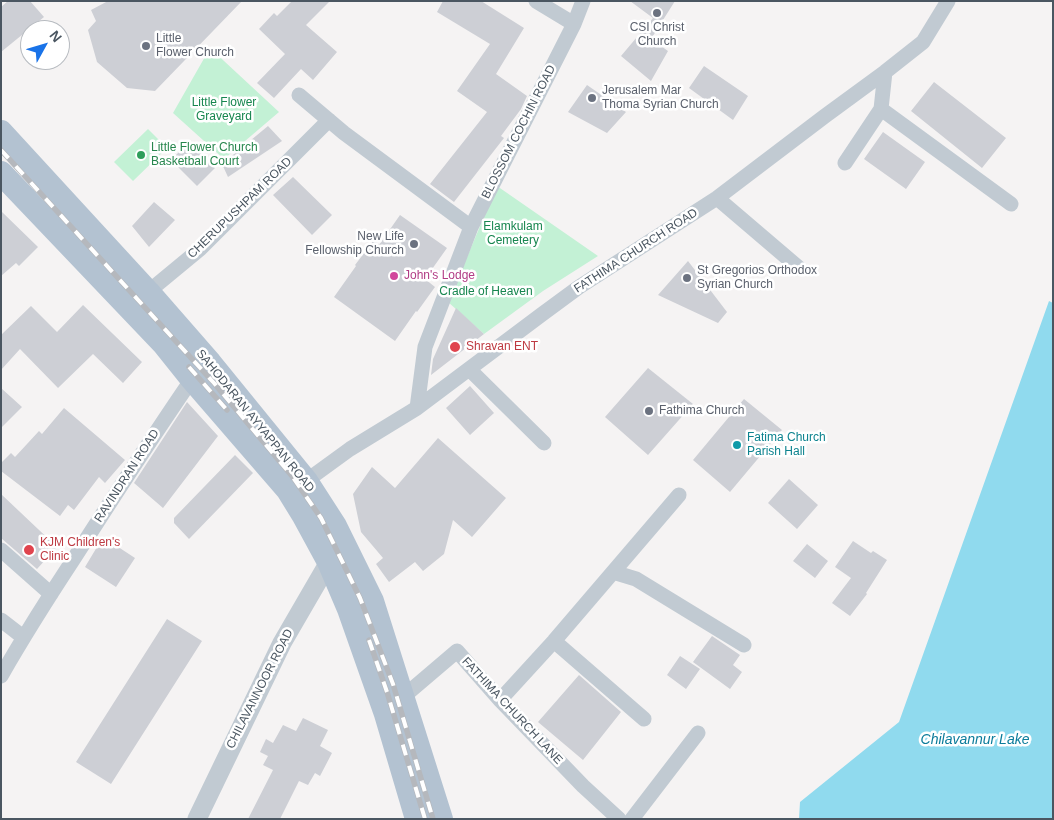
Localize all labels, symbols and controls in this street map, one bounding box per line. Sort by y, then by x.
marker: CSI Christ Church [651,7,663,19]
north arrow [20,20,70,70]
place label: CSI Christ Church [630,21,684,49]
text: N [46,27,65,45]
place label: Little Flower Church [156,32,234,60]
marker: Little Flower Church [140,40,152,52]
street label: BLOSSOM COCHIN ROAD [479,63,559,201]
place label: Jerusalem Mar Thoma Syrian Church [602,84,719,112]
marker: Jerusalem Mar Thoma Syrian Church [586,92,598,104]
park label: Little Flower Graveyard [192,96,256,124]
place label: Little Flower Church Basketball Court [151,141,258,169]
marker: Little Flower Church Basketball Court [135,149,147,161]
street label: CHERUPUSHPAM ROAD [185,154,295,262]
street label: FATHIMA CHURCH ROAD [572,206,700,296]
park label: Elamkulam Cemetery [483,220,543,248]
place label: New Life Fellowship Church [305,230,404,258]
marker: New Life Fellowship Church [408,238,420,250]
place label: St Gregorios Orthodox Syrian Church [697,264,817,292]
place label: John's Lodge [404,269,475,283]
marker: John's Lodge [388,270,400,282]
marker: St Gregorios Orthodox Syrian Church [681,272,693,284]
park label: Cradle of Heaven [439,285,533,299]
marker: Shravan ENT [448,340,462,354]
place label: Shravan ENT [466,340,538,354]
street label: SAHODARAN AYYAPPAN ROAD [193,347,317,495]
place label: Fathima Church [659,404,744,418]
marker: Fathima Church [643,405,655,417]
street label: RAVINDRAN ROAD [92,427,162,525]
place label: Fatima Church Parish Hall [747,431,826,459]
marker: Fatima Church Parish Hall [731,439,743,451]
place label: KJM Children's Clinic [40,536,120,564]
marker: KJM Children's Clinic [22,543,36,557]
street label: CHILAVANNOOR ROAD [224,627,296,751]
street label: FATHIMA CHURCH LANE [459,654,565,768]
water label: Chilavannur Lake [921,732,1029,748]

